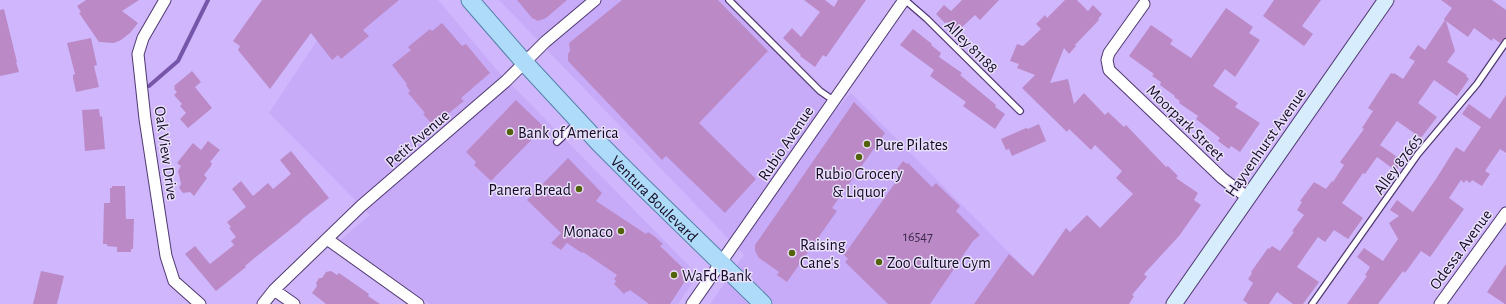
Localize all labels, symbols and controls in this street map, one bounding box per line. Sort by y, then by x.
street label: Alley 81188 [941,17,1001,77]
street label: Moorpark Street [1143,82,1227,164]
street label: Hayvenhurst Avenue [1222,85,1310,200]
street label: Rubio Avenue [755,103,816,184]
street label: Oak View Drive [152,105,181,201]
street label: Petit Avenue [383,107,452,171]
place label: Bank of America [518,125,619,141]
marker: Bank of America [505,127,515,137]
street label: Alley 87665 [1371,132,1426,198]
place label: Pure Pilates [875,137,948,153]
marker: Pure Pilates [862,139,872,149]
marker: Rubio Grocery & Liquor [854,152,864,162]
street label: Ventura Boulevard [607,153,701,245]
place label: Rubio Grocery & Liquor [815,166,903,200]
place label: Panera Bread [489,182,571,198]
marker: Panera Bread [574,184,584,194]
street label: Odessa Avenue [1427,207,1495,292]
place label: Monaco [563,224,613,240]
marker: Monaco [616,226,626,236]
house number: 16547 [903,230,933,244]
place label: Raising Cane's [800,237,846,271]
marker: Raising Cane's [787,248,797,258]
place label: Zoo Culture Gym [887,255,991,272]
marker: Zoo Culture Gym [874,257,884,267]
place label: WaFd Bank [682,268,752,284]
marker: WaFd Bank [669,270,679,280]

